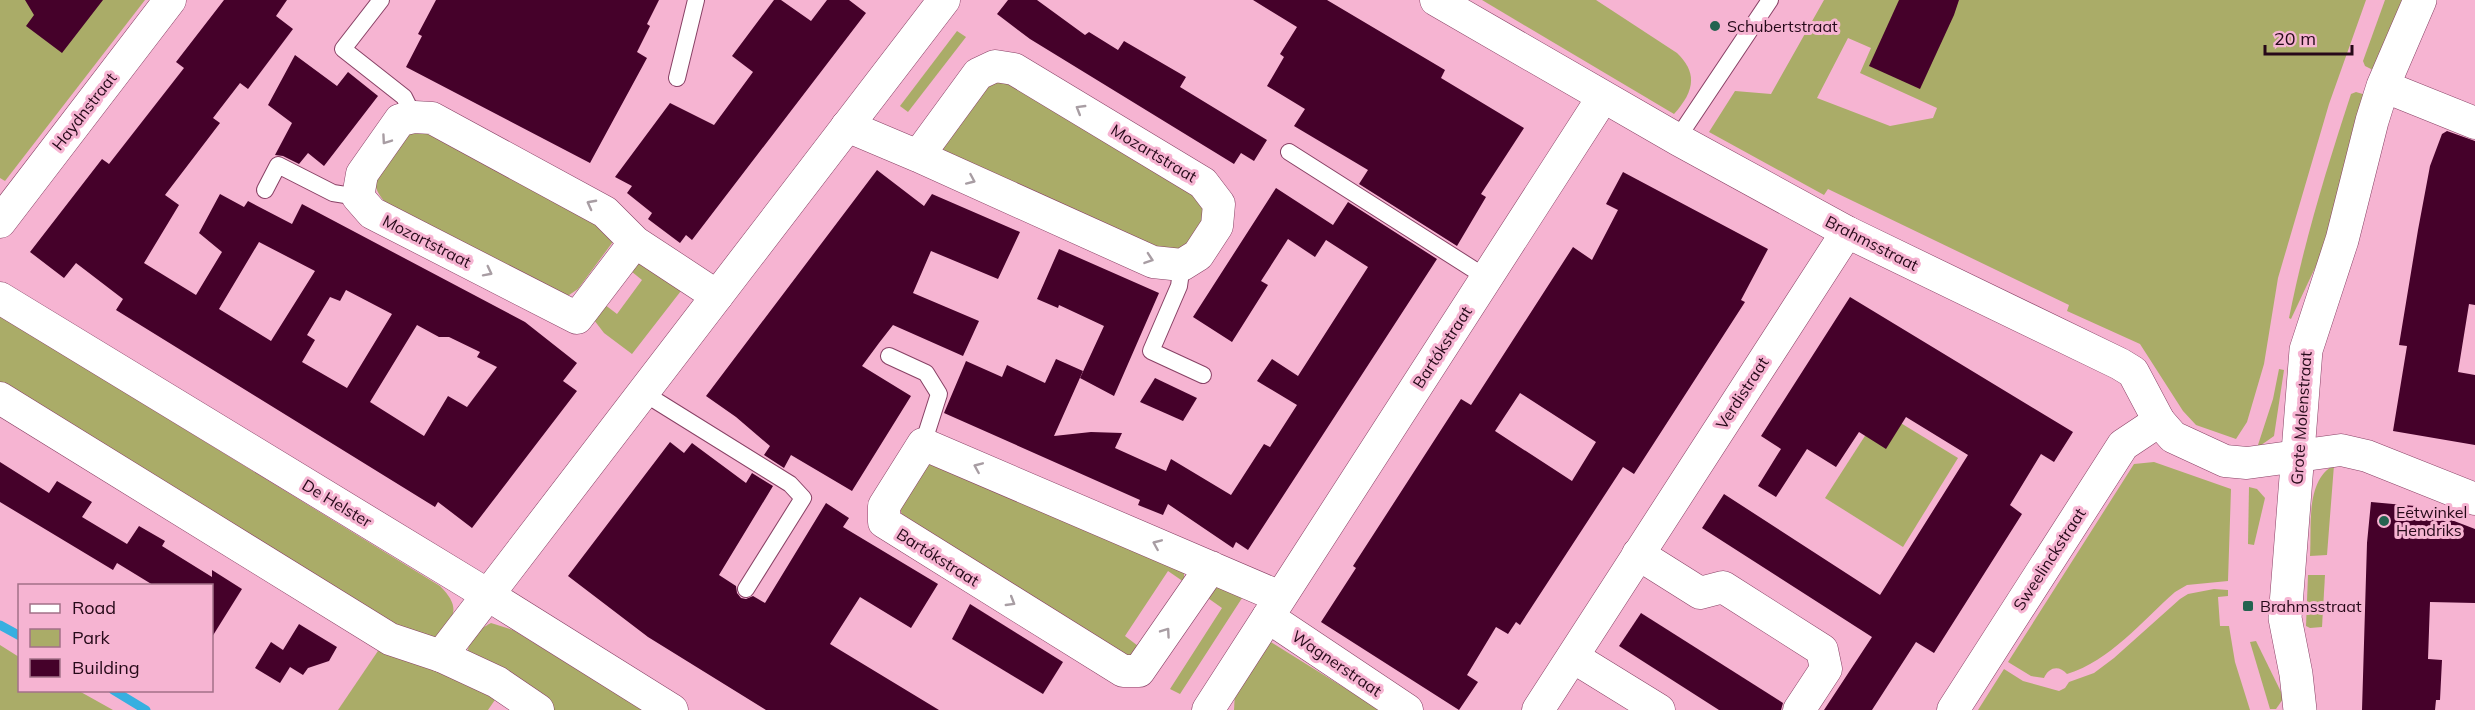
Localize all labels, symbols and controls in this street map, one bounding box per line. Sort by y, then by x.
place label: Schubertstraat [1727,16,1838,36]
scale bar [2265,18,2352,56]
marker: Schubertstraat [1708,19,1722,33]
text: 20 m [2274,27,2316,50]
street label: Haydnstraat [47,68,121,154]
one-way arrow [1076,105,1086,117]
street label: Mozartstraat [1108,120,1201,187]
one-way arrow [382,134,393,145]
one-way arrow [965,172,976,184]
one-way arrow [587,200,597,211]
street label: Mozartstraat [380,210,475,272]
street label: Brahmsstraat [1822,211,1922,275]
one-way arrow [1143,252,1154,265]
one-way arrow [482,265,493,277]
street label: Bartókstraat [1408,302,1476,392]
street label: Grote Molenstraat [2286,350,2316,485]
street label: Verdistraat [1711,353,1773,433]
one-way arrow [974,462,985,474]
street label: De Helster [299,474,376,532]
place label: Eetwinkel Hendriks [2396,502,2467,540]
street label: Sweelinckstraat [2008,504,2090,614]
marker: Eetwinkel Hendriks [2377,514,2391,528]
street label: Bartókstraat [893,524,983,590]
one-way arrow [1153,539,1164,551]
legend [18,584,213,692]
one-way arrow [1005,594,1015,606]
text: Road [72,596,116,619]
place label: Brahmsstraat [2260,596,2362,616]
marker: Brahmsstraat [2241,599,2255,613]
text: Park [72,626,111,649]
street label: Wagnerstraat [1288,626,1386,701]
one-way arrow [1159,628,1170,639]
text: Building [72,656,140,679]

